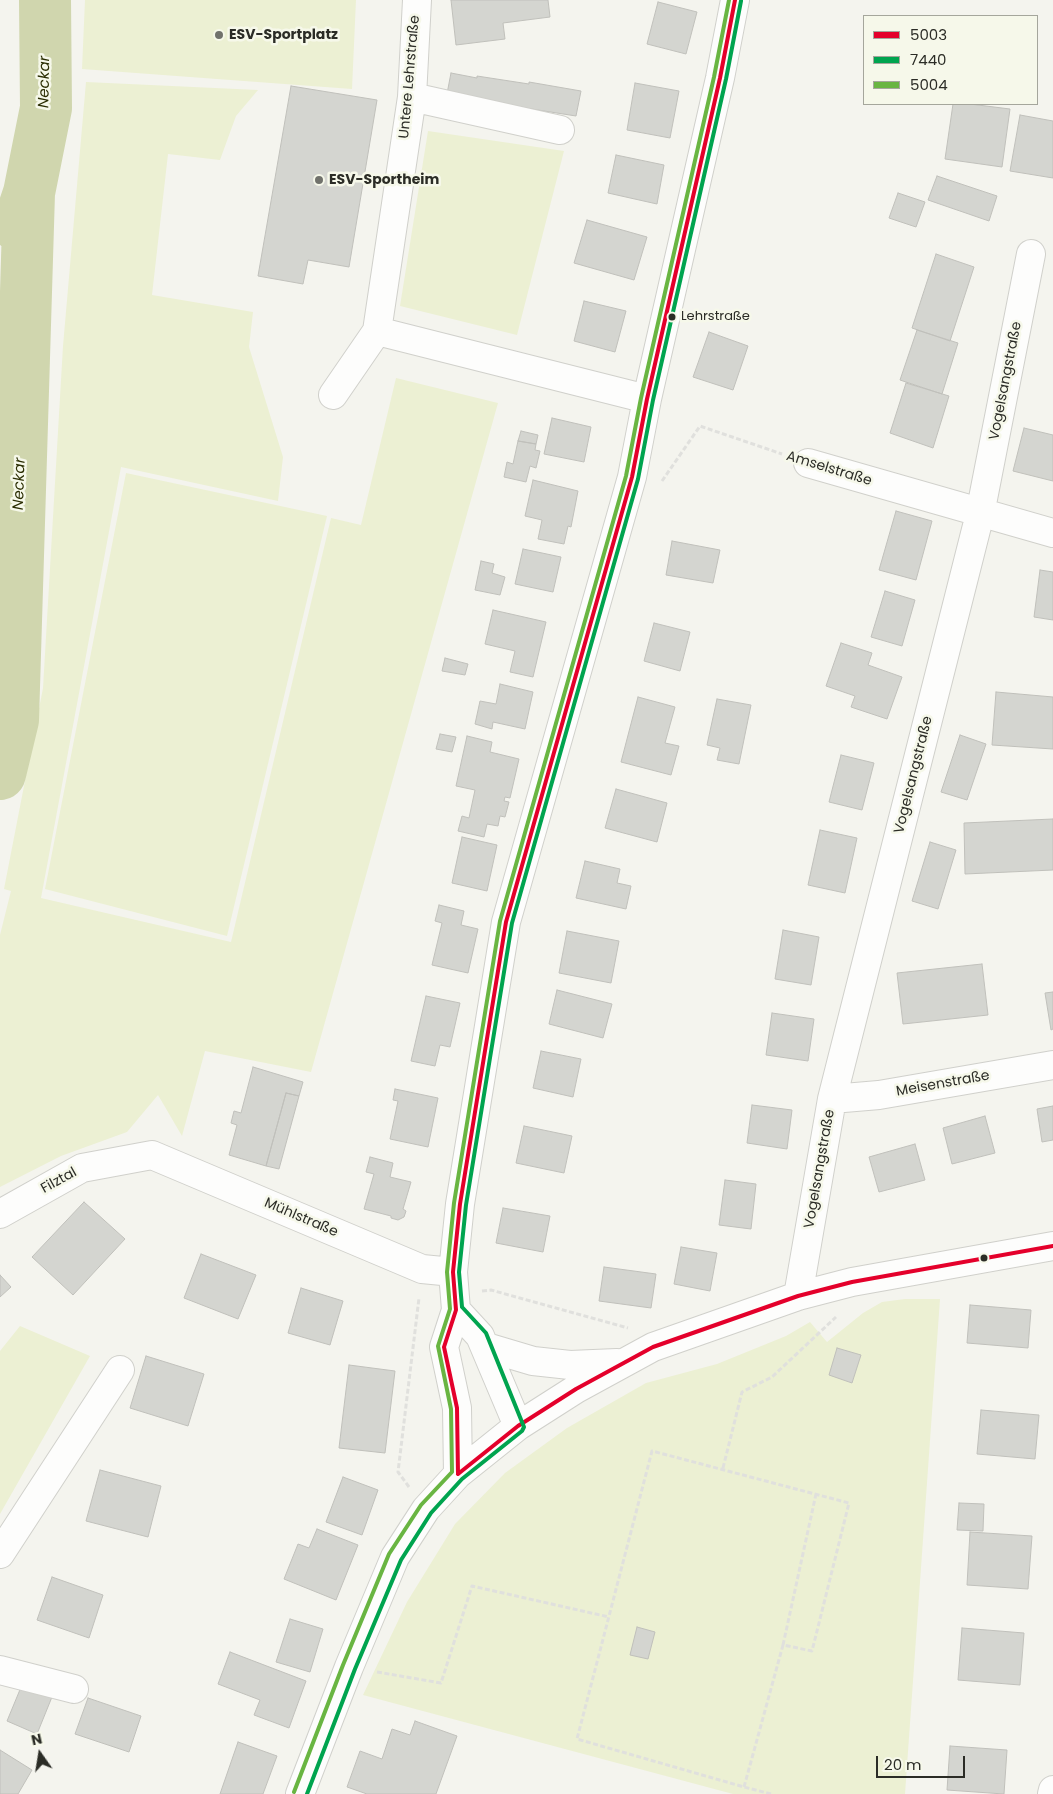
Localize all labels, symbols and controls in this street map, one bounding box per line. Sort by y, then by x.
street label: Untere Lehrstraße [396,14,424,140]
legend [863,15,1038,105]
text: 5003 [910,24,947,45]
place label: ESV-Sportplatz [229,27,338,43]
marker: ESV-Sportplatz [213,29,225,41]
text: 7440 [910,49,946,70]
water label: Neckar [36,56,54,108]
text: 5004 [910,74,948,95]
place label: ESV-Sportheim [329,172,439,188]
marker: ESV-Sportheim [313,174,325,186]
place label: Lehrstraße [681,309,750,325]
marker: Lehrstraße [667,312,677,322]
street label: Vogelsangstraße [986,320,1026,442]
street label: Amselstraße [784,448,874,490]
water label: Neckar [10,457,30,511]
street label: Vogelsangstraße [891,715,937,835]
street label: Meisenstraße [895,1068,991,1100]
street label: Vogelsangstraße [801,1108,839,1230]
street label: Filztal [38,1164,80,1198]
street label: Mühlstraße [261,1195,341,1241]
unlabelled marker [979,1253,989,1263]
text: N [29,1728,44,1750]
north arrow [15,1729,65,1779]
scale bar [878,1746,967,1778]
text: 20 m [884,1754,922,1775]

